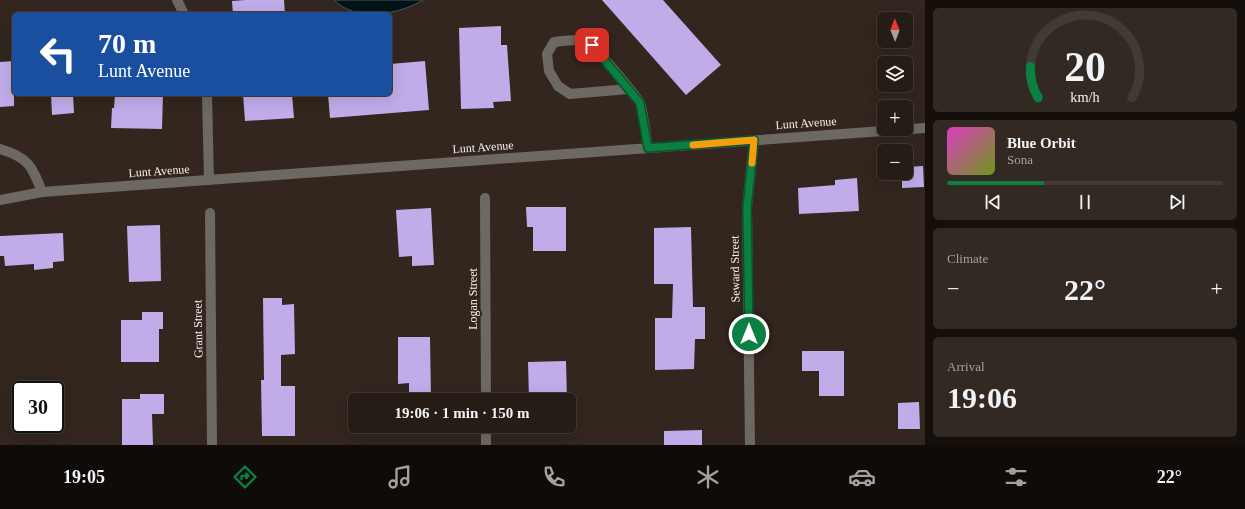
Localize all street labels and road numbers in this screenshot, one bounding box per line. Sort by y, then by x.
street label: Lunt Avenue [775,114,837,132]
street label: Lunt Avenue [452,138,514,156]
street label: Lunt Avenue [128,162,190,180]
street label: Seward Street [727,235,743,303]
street label: Logan Street [466,268,480,330]
street label: Grant Street [190,299,206,358]

